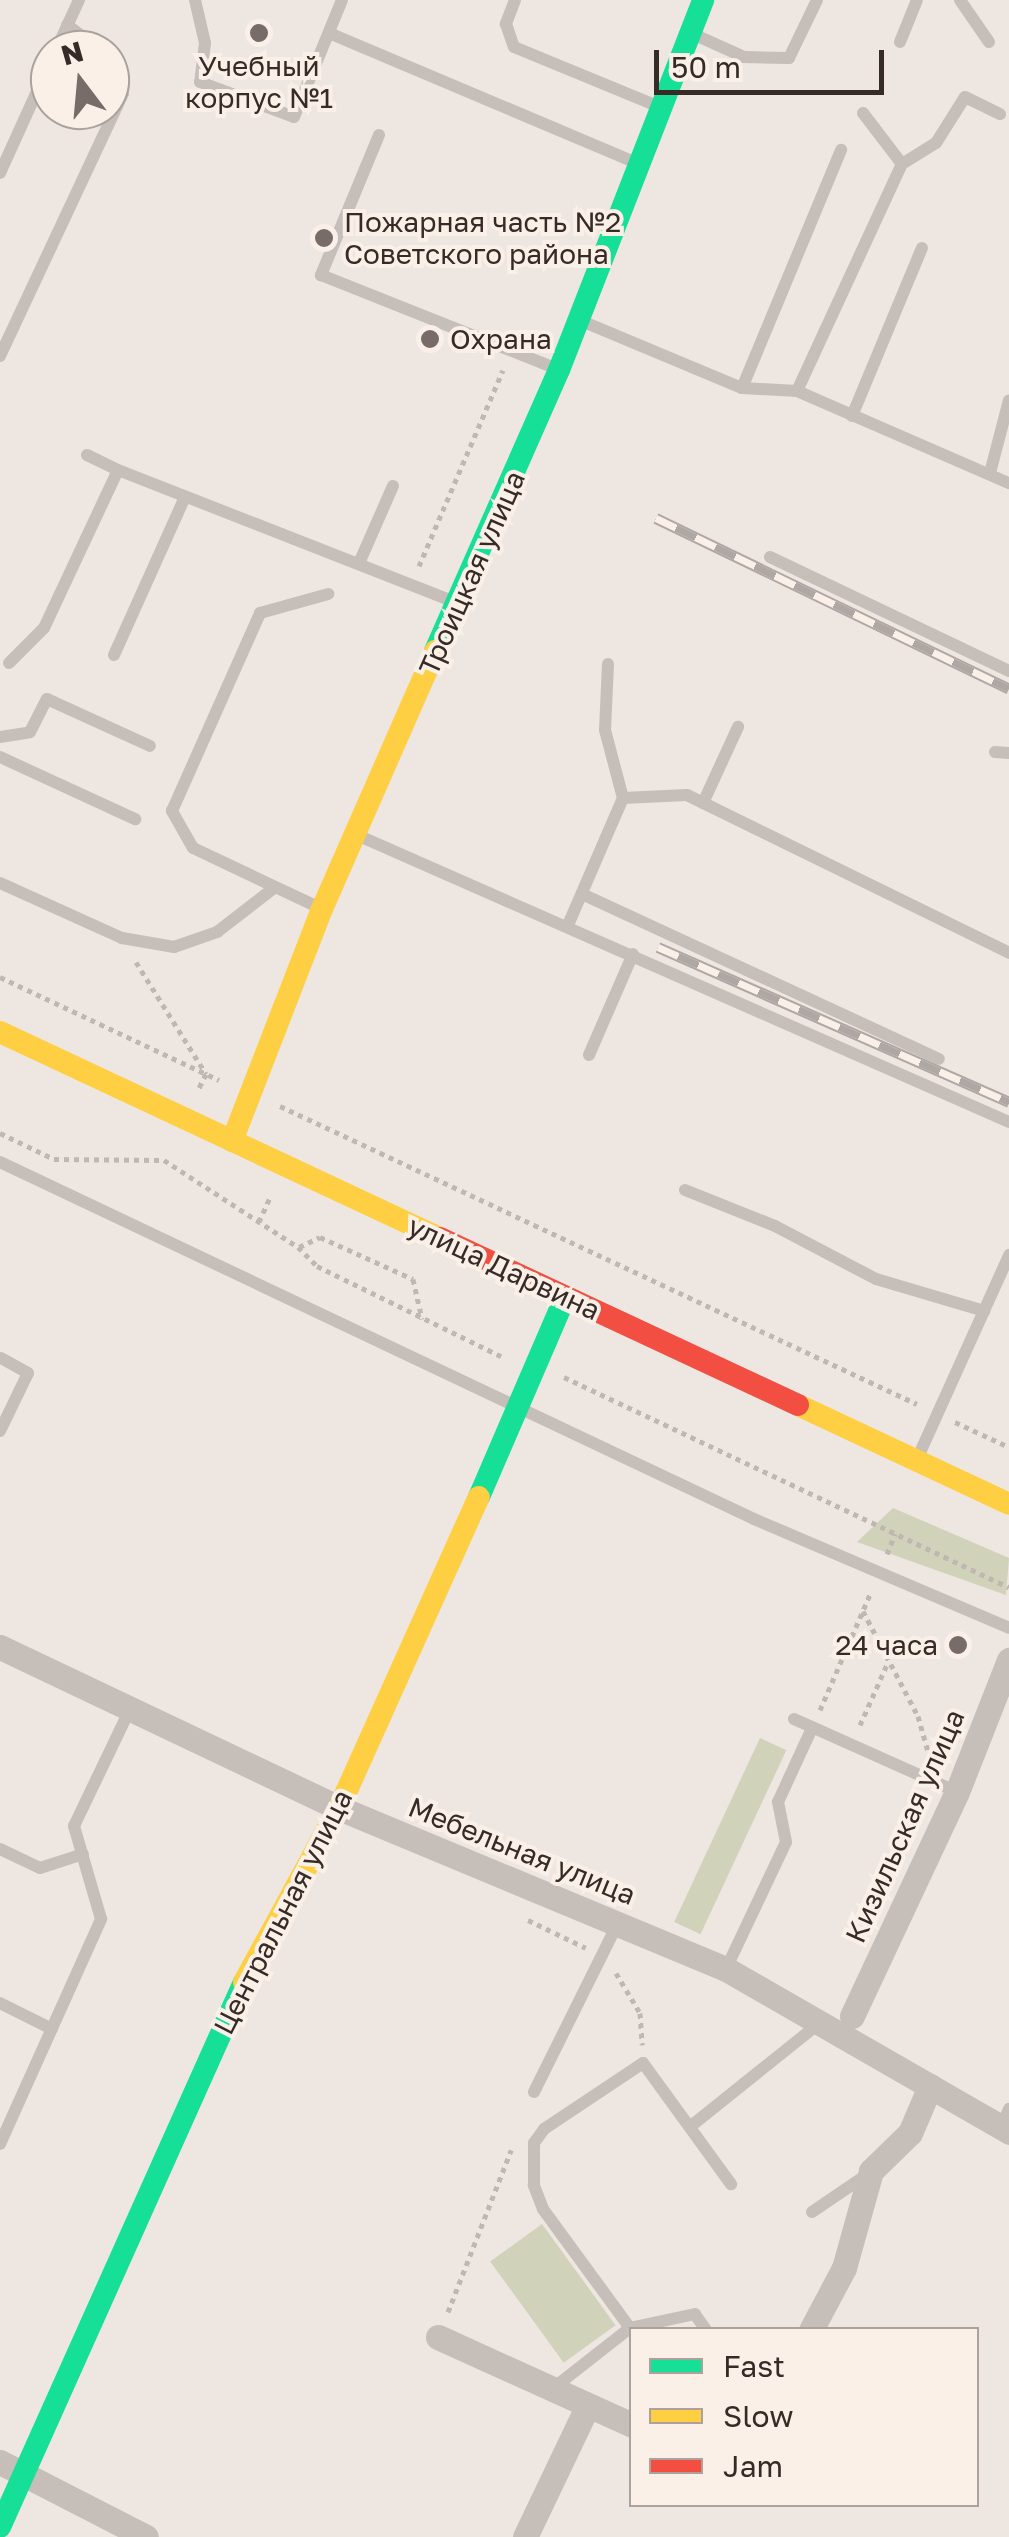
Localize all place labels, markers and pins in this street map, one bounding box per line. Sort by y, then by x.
marker: Учебный корпус №1 [248,22,270,44]
place label: Учебный корпус №1 [185,49,333,115]
place label: Пожарная часть №2 Советского района [344,205,621,271]
marker: Пожарная часть №2 Советского района [313,227,335,249]
place label: Охрана [450,322,552,356]
marker: Охрана [419,328,441,350]
place label: 24 часа [835,1628,938,1662]
marker: 24 часа [947,1634,969,1656]

